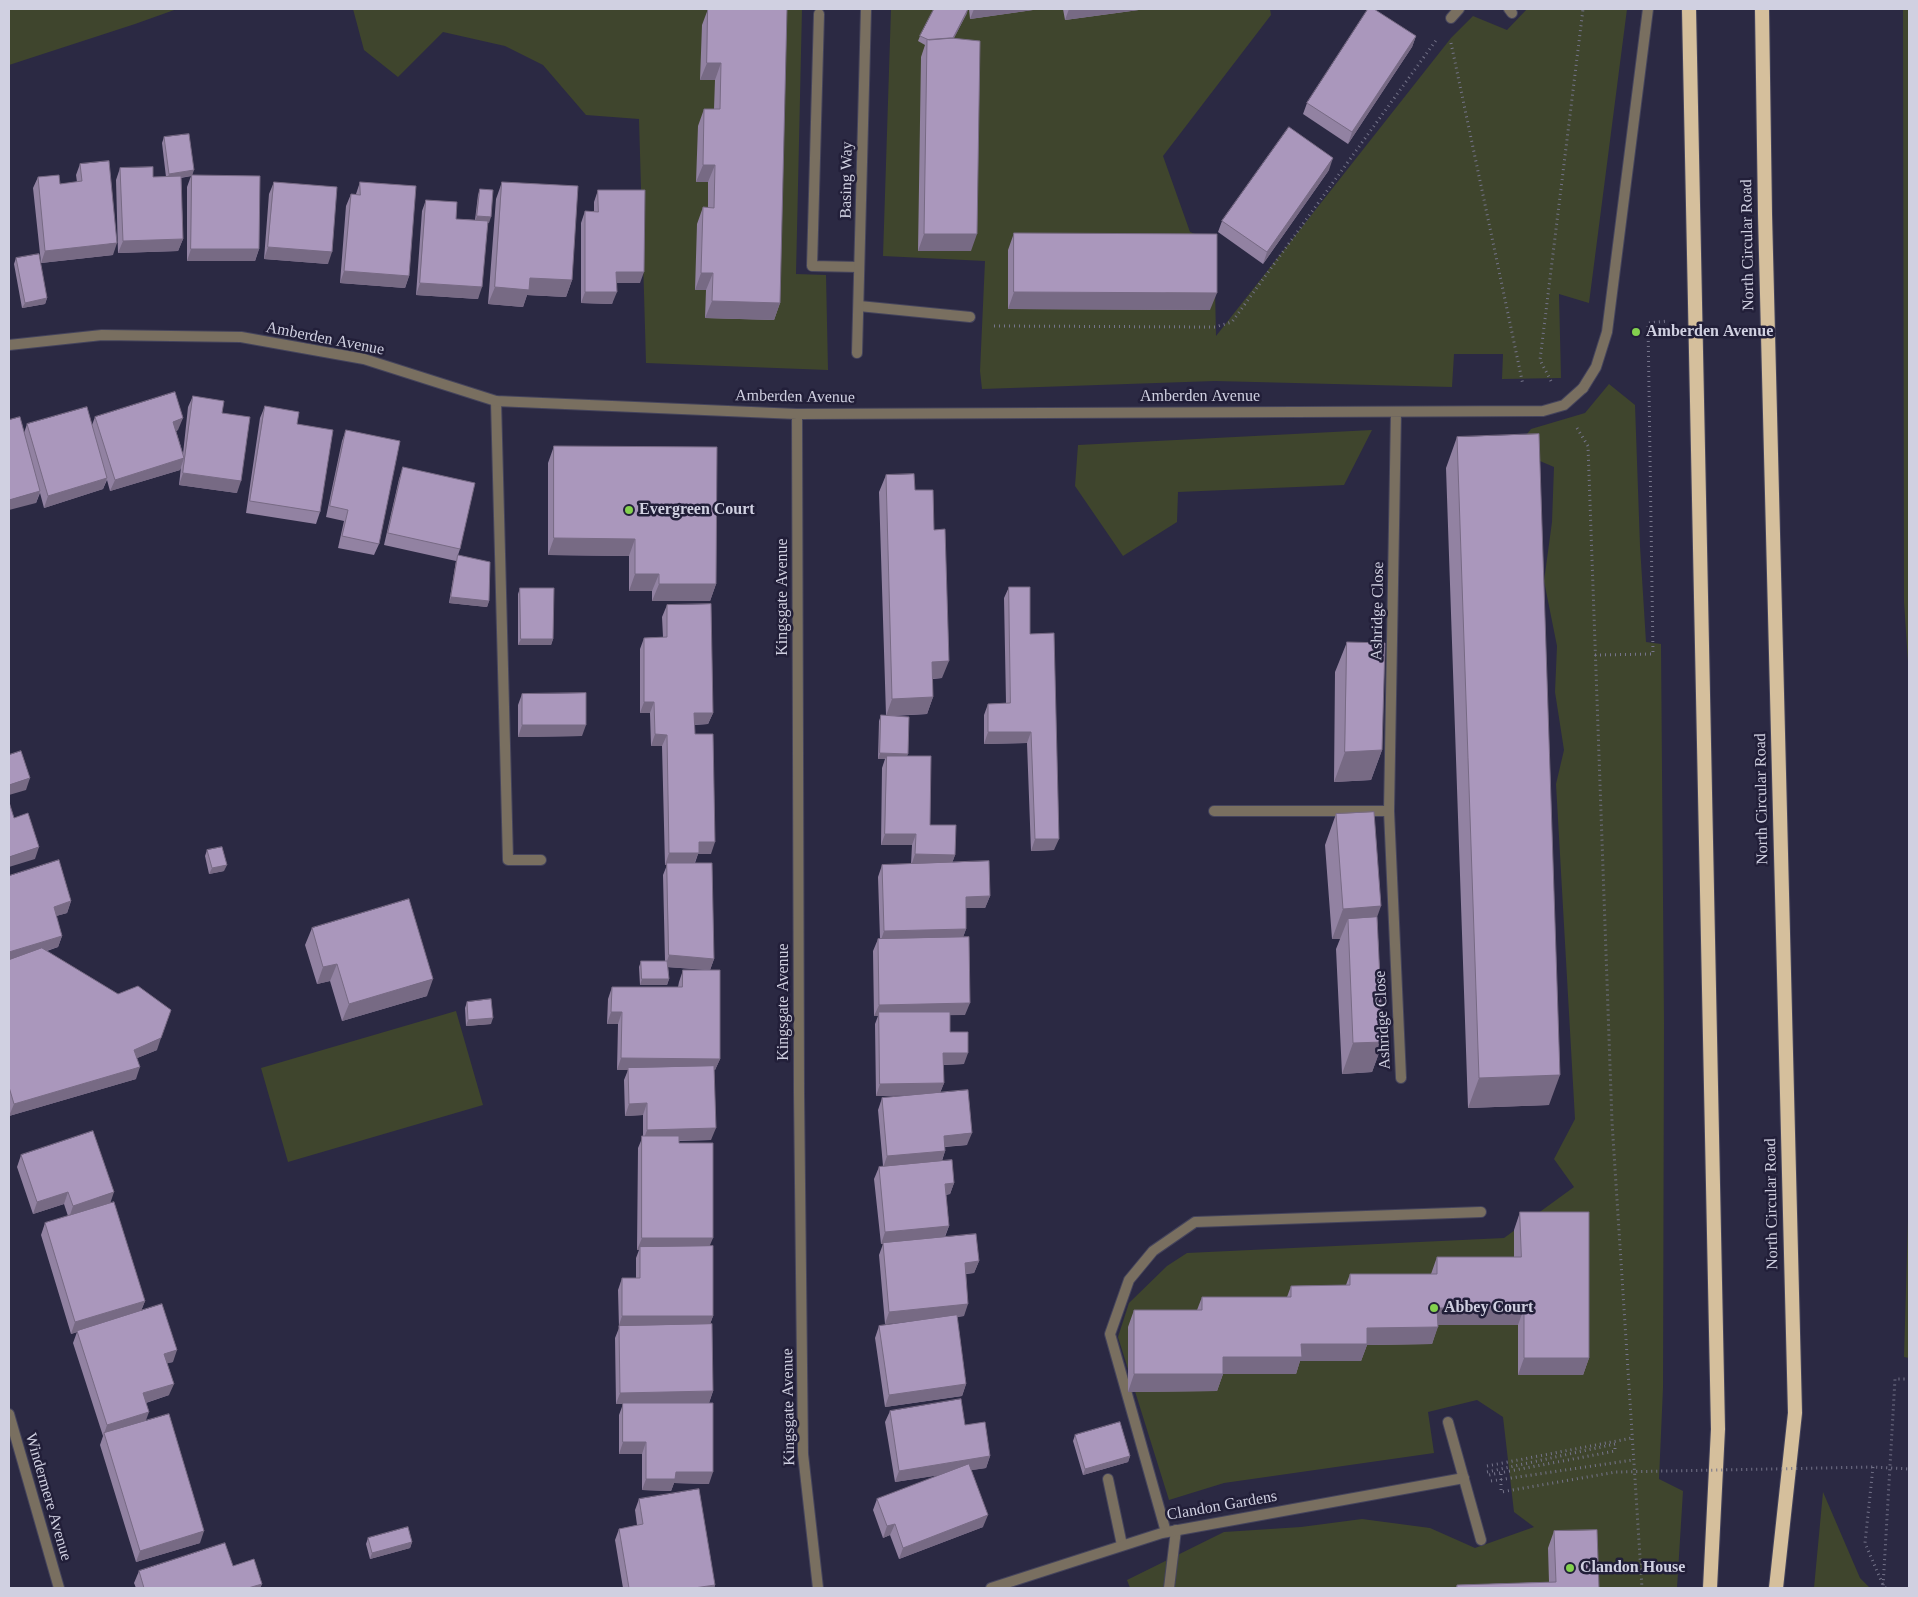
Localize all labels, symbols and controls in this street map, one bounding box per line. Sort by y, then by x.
street label: Basing Way [837,141,857,219]
street label: North Circular Road [1737,179,1759,311]
street label: Amberden Avenue [264,318,386,360]
place label: Amberden Avenue [1646,322,1773,342]
marker: Amberden Avenue [1630,326,1642,338]
street label: Amberden Avenue [735,386,855,408]
street label: Amberden Avenue [1140,387,1260,407]
place label: Evergreen Court [639,500,755,520]
marker: Evergreen Court [623,504,635,516]
street label: Kingsgate Avenue [773,538,793,656]
street label: Ashridge Close [1368,561,1388,661]
street label: North Circular Road [1751,733,1773,865]
street label: Kingsgate Avenue [774,943,794,1061]
street label: Ashridge Close [1371,970,1395,1070]
street label: North Circular Road [1761,1138,1783,1270]
place label: Abbey Court [1444,1298,1533,1318]
marker: Abbey Court [1428,1302,1440,1314]
street label: Kingsgate Avenue [778,1348,800,1466]
street label: Windermere Avenue [21,1431,75,1563]
street label: Clandon Gardens [1165,1487,1279,1525]
place label: Clandon House [1580,1558,1685,1578]
marker: Clandon House [1564,1562,1576,1574]

